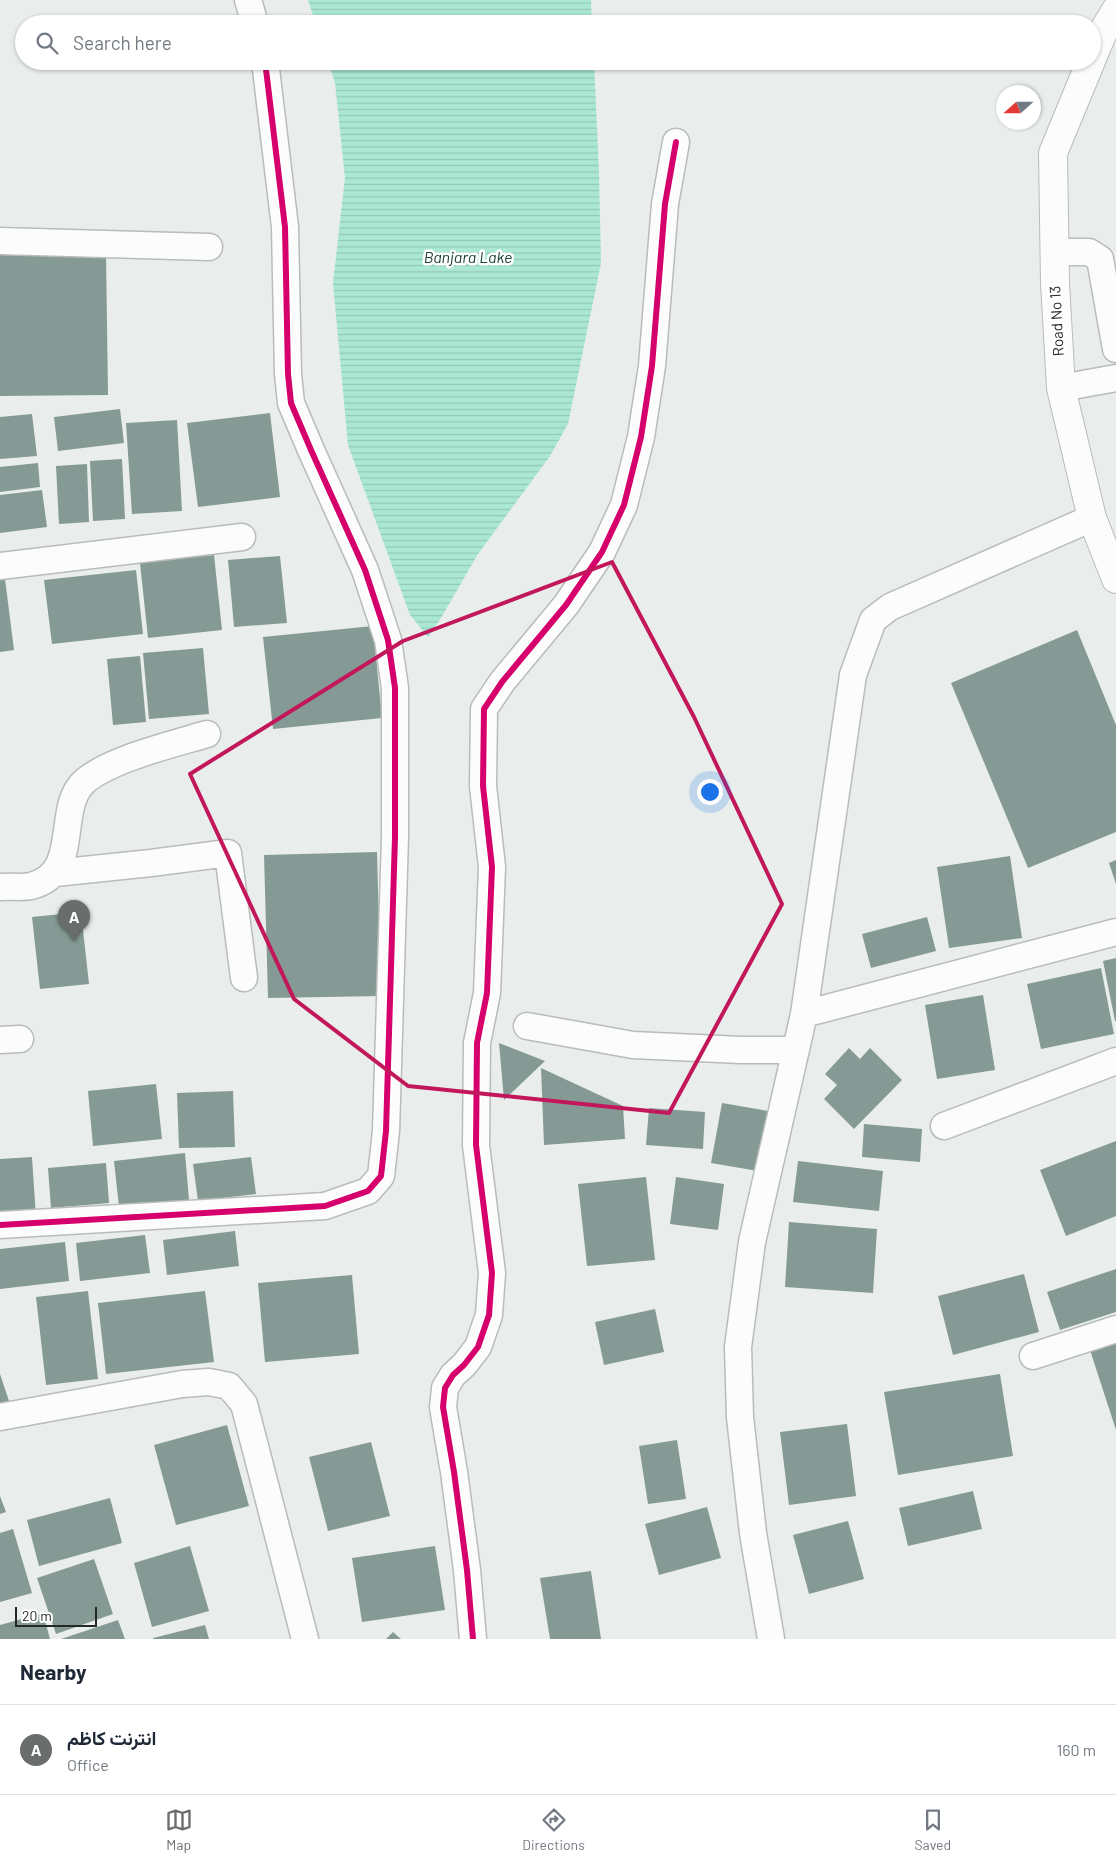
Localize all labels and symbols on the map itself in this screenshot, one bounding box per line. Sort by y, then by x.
north arrow [996,85,1041,130]
water label: Banjara Lake [424,247,512,266]
street label: Road No 13 [1045,285,1067,357]
your location [697,779,723,805]
pin: A [58,900,90,941]
scale bar [15,1604,98,1627]

